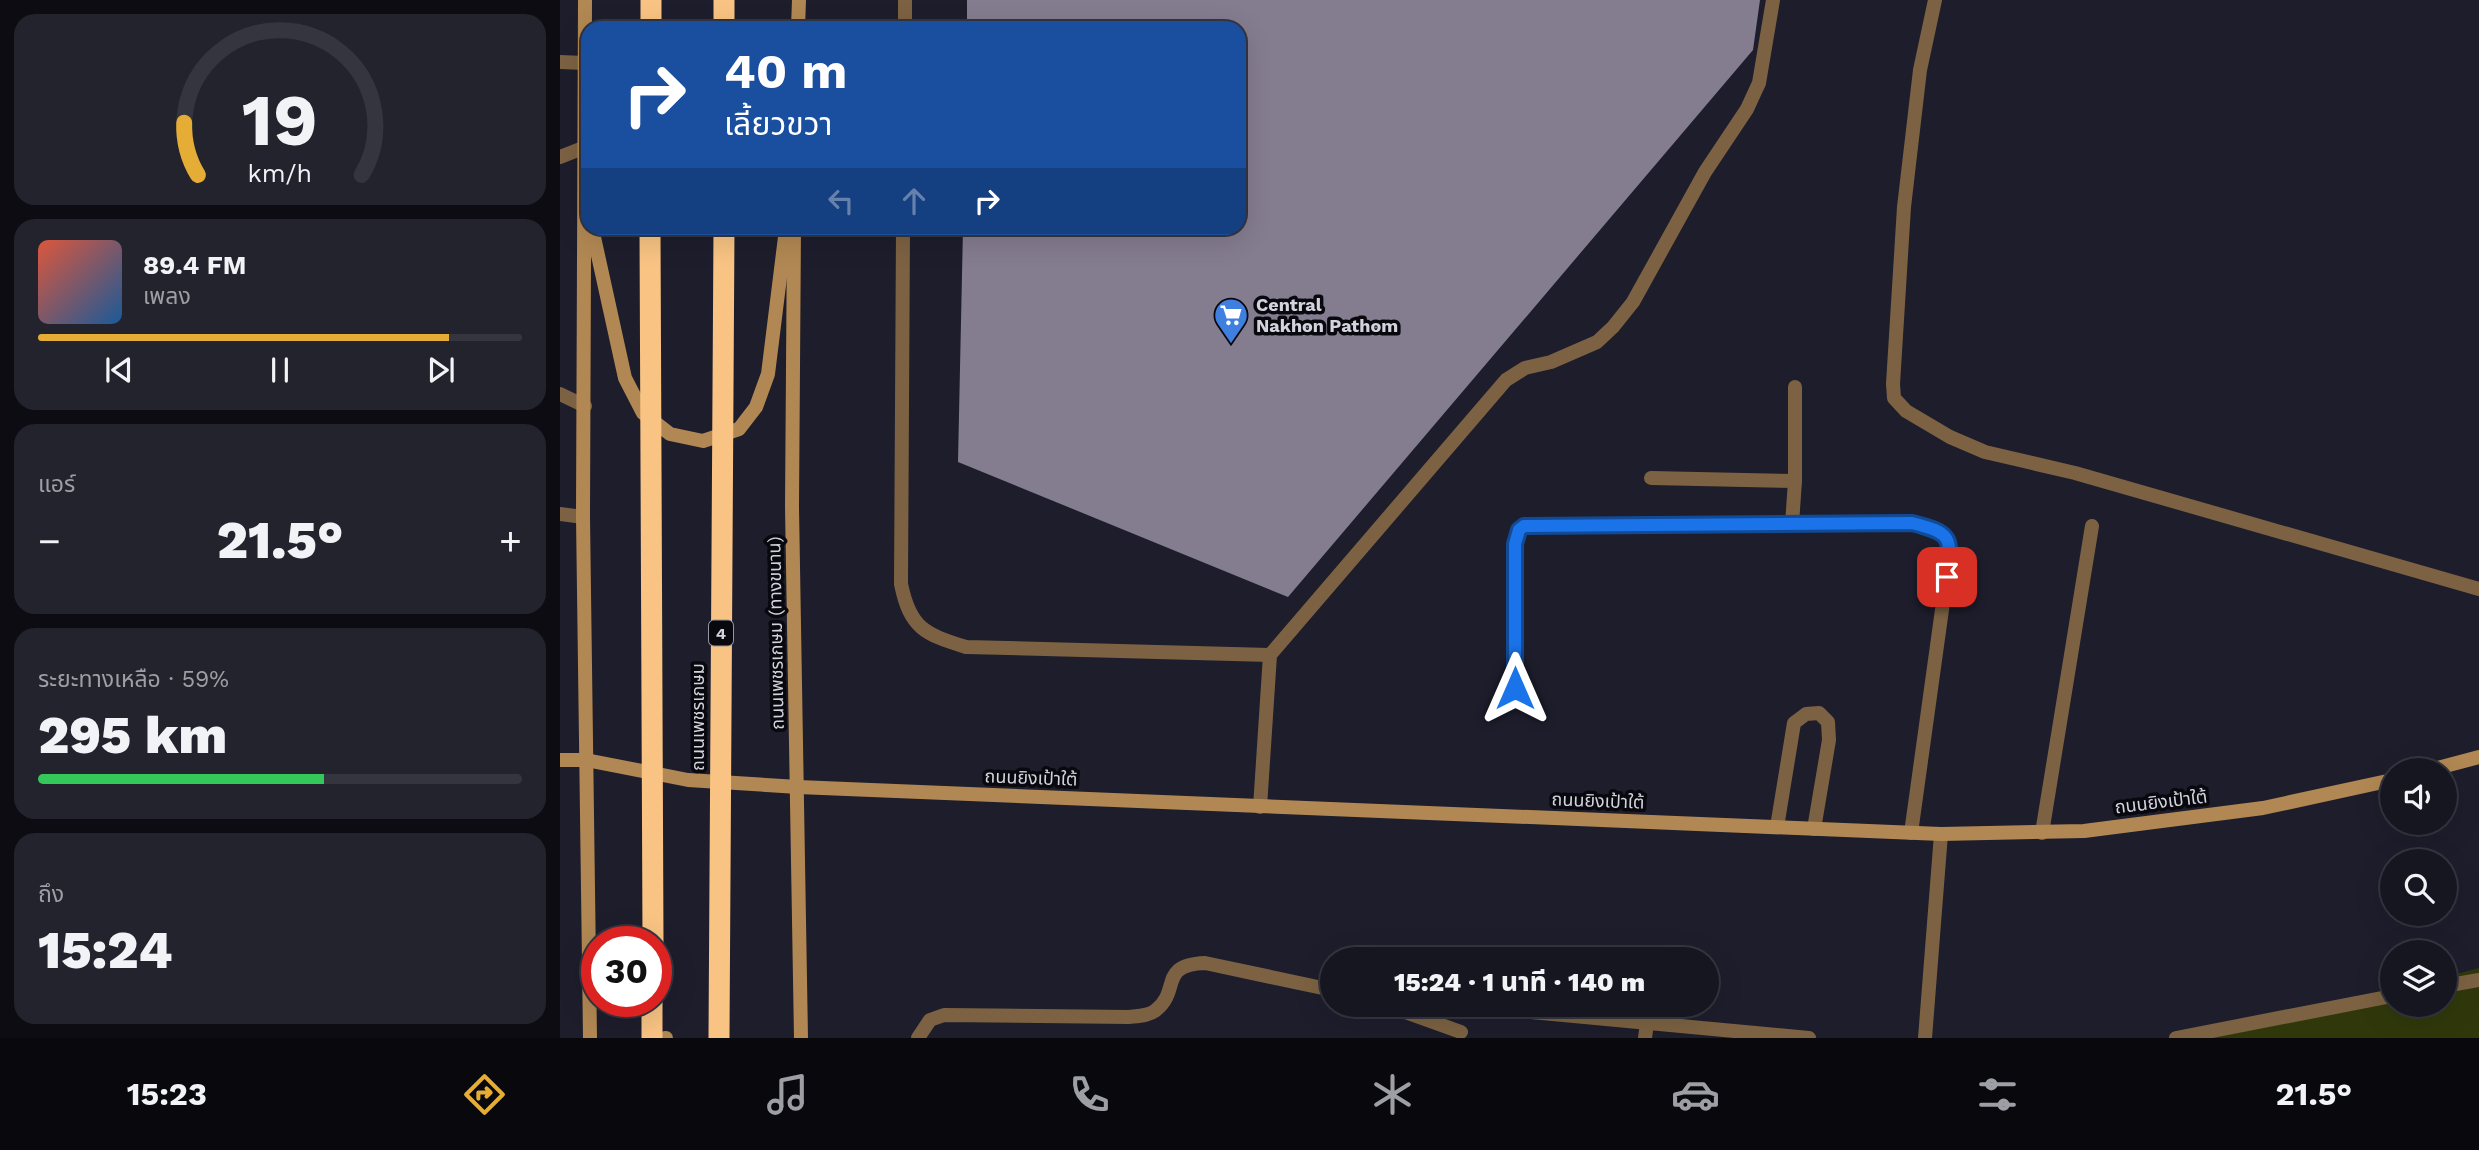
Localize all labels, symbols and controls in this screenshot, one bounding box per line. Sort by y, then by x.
text: 40 m [724,42,847,100]
icon: right [609,49,700,140]
text: 19 [242,78,318,164]
text: เลี้ยวขวา [724,105,832,143]
text: km/h [248,159,312,188]
icon: left [822,182,860,220]
icon: ahead [895,182,933,220]
icon: right [968,182,1006,220]
text: 89.4 FM [143,250,246,280]
text: เพลง [143,283,191,310]
place label: Central Nakhon Pathom [1256,294,1398,336]
supermarket icon: Central Nakhon Pathom [1212,296,1250,345]
icon: previous [100,351,138,389]
icon: pause [261,351,299,389]
icon: next [422,351,460,389]
text: แอร์ [38,471,75,498]
text: 21.5° [217,510,343,571]
text: − [38,519,61,563]
text: + [499,519,522,563]
street label: ถนนเพชรเกษม (ทางขนาน) [763,536,788,730]
pin [1917,547,1977,607]
icon: arrive [1928,558,1966,596]
road number: 4 [709,620,733,646]
position arrow [1478,651,1552,725]
street label: ถนนเพชรเกษม [687,663,708,771]
text: ระยะทางเหลือ · 59% [38,666,229,693]
text: 295 km [38,705,227,766]
map controls [2380,758,2457,1017]
button: sound [2380,758,2457,835]
street label: ถนนยิงเป้าใต้ [984,765,1078,790]
street label: ถนนยิงเป้าใต้ [2113,785,2208,818]
street label: ถนนยิงเป้าใต้ [1551,788,1645,813]
button: search [2380,849,2457,926]
text: ถึง [38,881,64,908]
text: 15:24 [38,920,173,981]
speed limit sign: 30 [581,926,672,1017]
button: layers [2380,940,2457,1017]
text: 15:24 · 1 นาที · 140 m [1394,967,1645,997]
icon: directions [460,1070,509,1119]
icon: music [763,1070,812,1119]
icon: phone [1065,1070,1114,1119]
icon: climate [1368,1070,1417,1119]
icon: car [1671,1070,1720,1119]
icon: filters [1973,1070,2022,1119]
text: 15:23 [127,1075,207,1113]
text: 21.5° [2276,1075,2352,1113]

